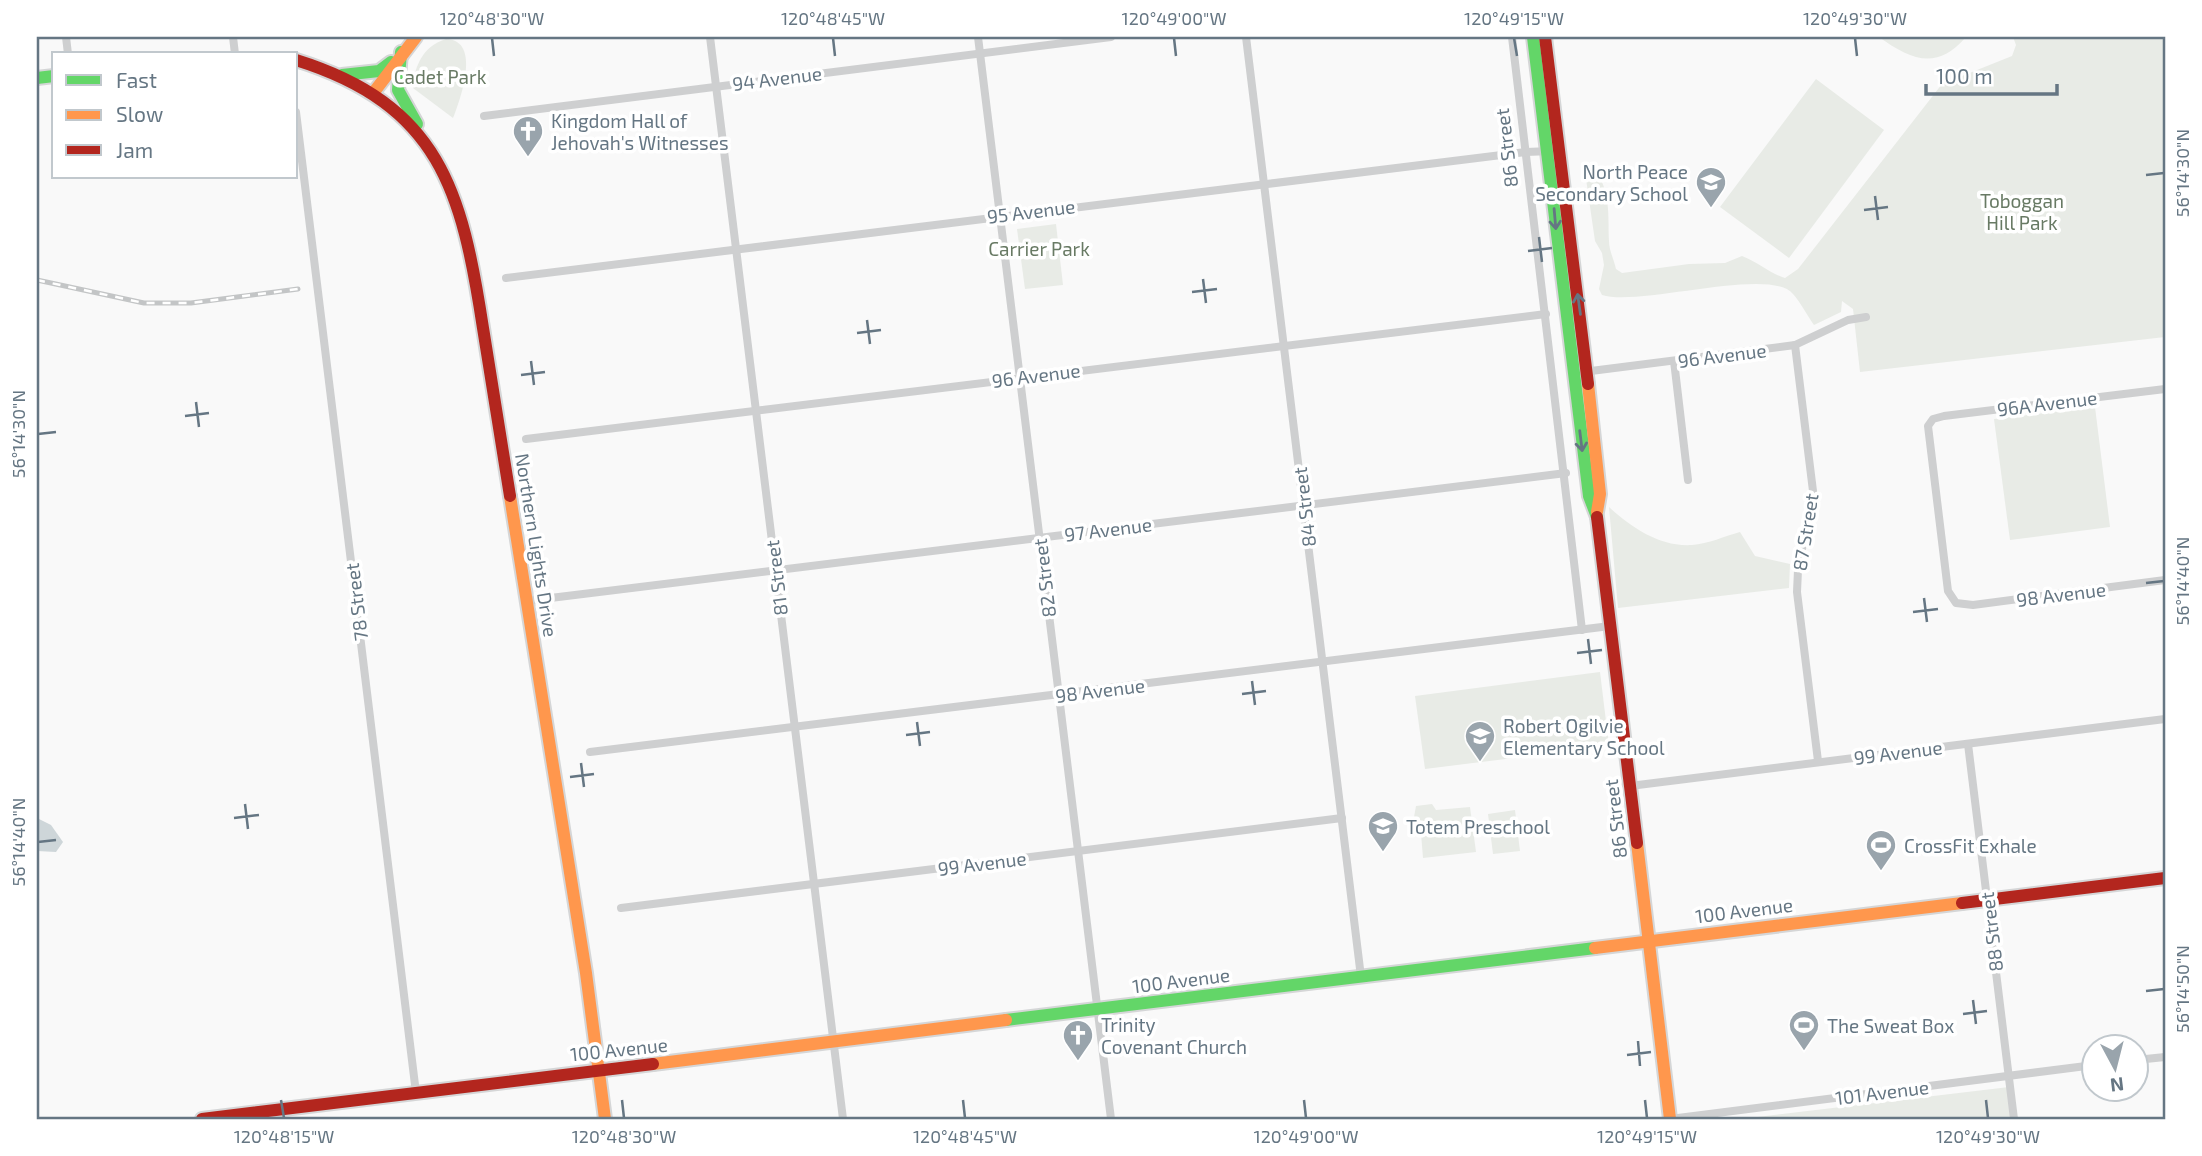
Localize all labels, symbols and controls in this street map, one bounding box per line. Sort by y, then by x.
text: 120°48'30"W [440,7,544,29]
text: 120°48'45"W [781,7,885,29]
text: 120°49'00"W [1122,7,1226,29]
text: 120°49'15"W [1464,7,1564,29]
text: 120°49'30"W [1803,7,1907,29]
legend [52,52,298,178]
scale bar [1926,52,2057,96]
street label: 94 Avenue [731,61,823,95]
text: 100 m [1936,63,1993,88]
park label: Cadet Park [394,65,487,88]
text: Fast [116,67,157,92]
text: Slow [116,101,163,126]
street label: 86 Street [1490,107,1522,189]
place label: Kingdom Hall of Jehovah's Witnesses [551,109,729,154]
church icon: Kingdom Hall of Jehovah's Witnesses [511,114,545,158]
text: 56°14'30"N [2171,129,2193,217]
text: Jam [116,137,153,162]
place label: North Peace Secondary School [1535,160,1688,205]
school or university icon: North Peace Secondary School [1694,165,1728,209]
park label: Toboggan Hill Park [1980,189,2064,234]
street label: 95 Avenue [986,194,1076,228]
one-way arrow [1549,207,1562,230]
park label: Carrier Park [988,237,1090,260]
one-way arrow [1573,293,1586,316]
street label: 96 Avenue [1676,338,1768,372]
street label: 96 Avenue [990,358,1082,392]
street label: 96A Avenue [1996,385,2098,421]
text: 56°14'30"N [7,390,29,478]
one-way arrow [1574,429,1587,452]
street label: Northern Lights Drive [511,452,563,638]
street label: 84 Street [1288,466,1320,548]
street label: 87 Street [1788,492,1822,572]
street label: 97 Avenue [1063,512,1153,546]
text: 56°14'40"N [2171,536,2193,626]
street label: 82 Street [1028,537,1060,619]
street label: 81 Street [760,539,792,617]
street label: 78 Street [340,562,372,642]
street label: 98 Avenue [2015,577,2107,611]
street label: 98 Avenue [1054,673,1146,707]
place label: Robert Ogilvie Elementary School [1503,714,1665,759]
school or university icon: Robert Ogilvie Elementary School [1463,719,1497,763]
street label: 99 Avenue [1852,735,1944,769]
street label: 86 Street [1599,778,1631,860]
text: 56°14'40"N [7,797,29,887]
school or university icon: Totem Preschool [1366,809,1400,853]
place label: Totem Preschool [1406,815,1550,838]
sports icon: CrossFit Exhale [1864,828,1898,872]
place label: CrossFit Exhale [1904,834,2037,857]
street label: 99 Avenue [936,846,1028,880]
street label: 88 Street [1975,891,2007,973]
street label: 100 Avenue [1694,893,1794,927]
text: 56°14'50"N [2171,945,2193,1033]
street label: 100 Avenue [1131,963,1231,997]
sports icon: The Sweat Box [1787,1008,1821,1052]
place label: Trinity Covenant Church [1101,1013,1247,1058]
place label: The Sweat Box [1827,1014,1954,1037]
church icon: Trinity Covenant Church [1061,1018,1095,1062]
street label: 100 Avenue [569,1032,669,1066]
north arrow [2080,1034,2150,1104]
text: N [2109,1073,2125,1098]
street label: 101 Avenue [1834,1075,1930,1109]
text: 120°48'15"W [234,1125,334,1147]
text: 120°48'30"W [572,1125,676,1147]
text: 120°48'45"W [913,1125,1017,1147]
text: 120°49'00"W [1254,1125,1358,1147]
text: 120°49'15"W [1597,1125,1697,1147]
text: 120°49'30"W [1936,1125,2040,1147]

